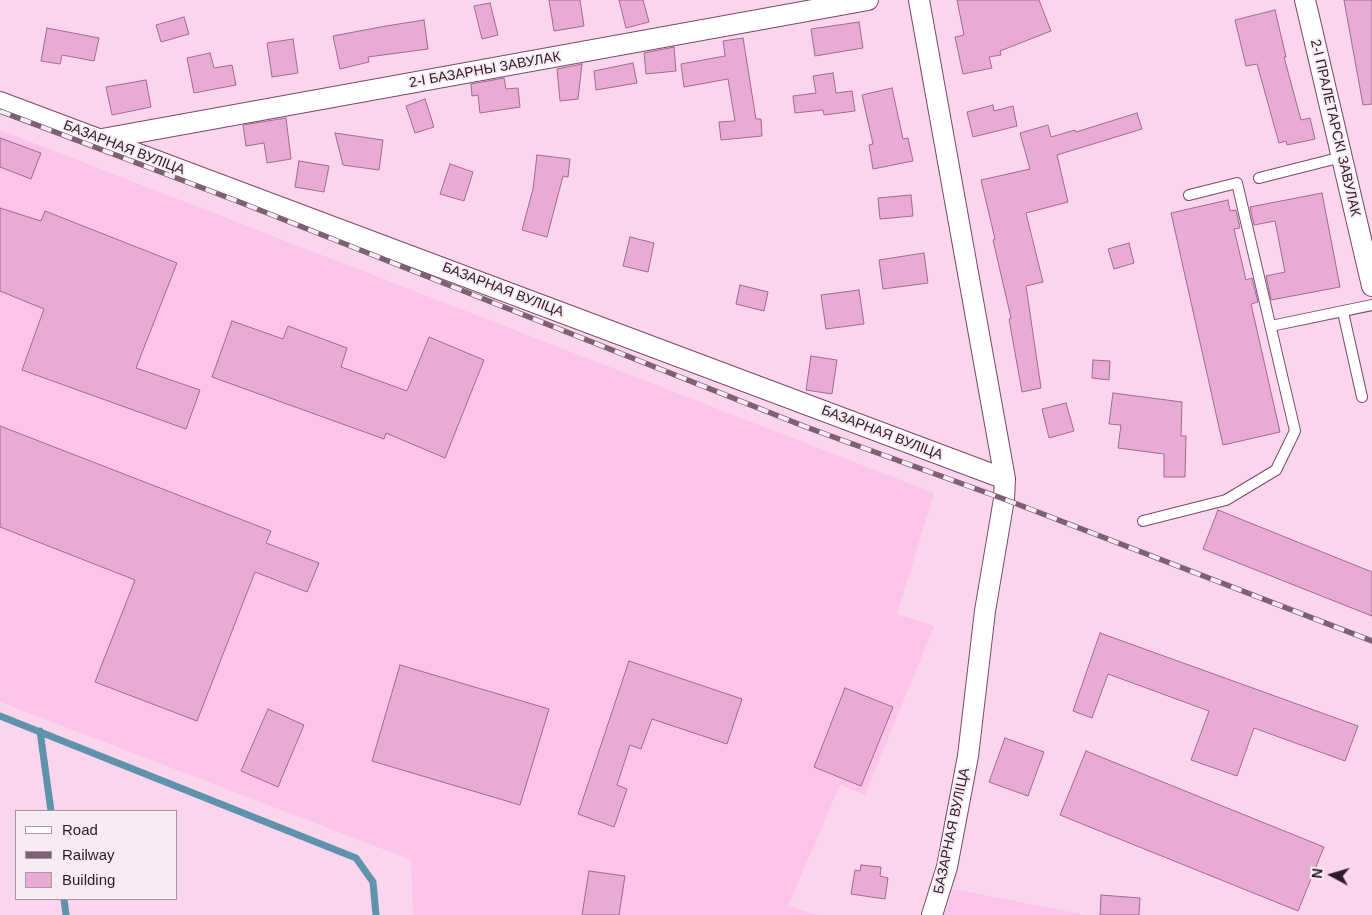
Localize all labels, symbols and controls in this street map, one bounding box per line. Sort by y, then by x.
street label: 2-І ПРАЛЕТАРСКІ ЗАВУЛАК [1306,38,1364,218]
street label: 2-І БАЗАРНЫ ЗАВУЛАК [408,48,562,92]
street label: БАЗАРНАЯ ВУЛІЦА [61,117,187,179]
street label: БАЗАРНАЯ ВУЛІЦА [440,259,566,321]
street label: БАЗАРНАЯ ВУЛІЦА [819,402,945,464]
street label: БАЗАРНАЯ ВУЛІЦА [930,766,974,896]
legend [15,810,178,900]
text: Road [62,821,98,838]
text: Railway [62,846,115,863]
north arrow [1307,850,1357,900]
text: N [1309,868,1326,879]
text: Building [62,871,115,888]

